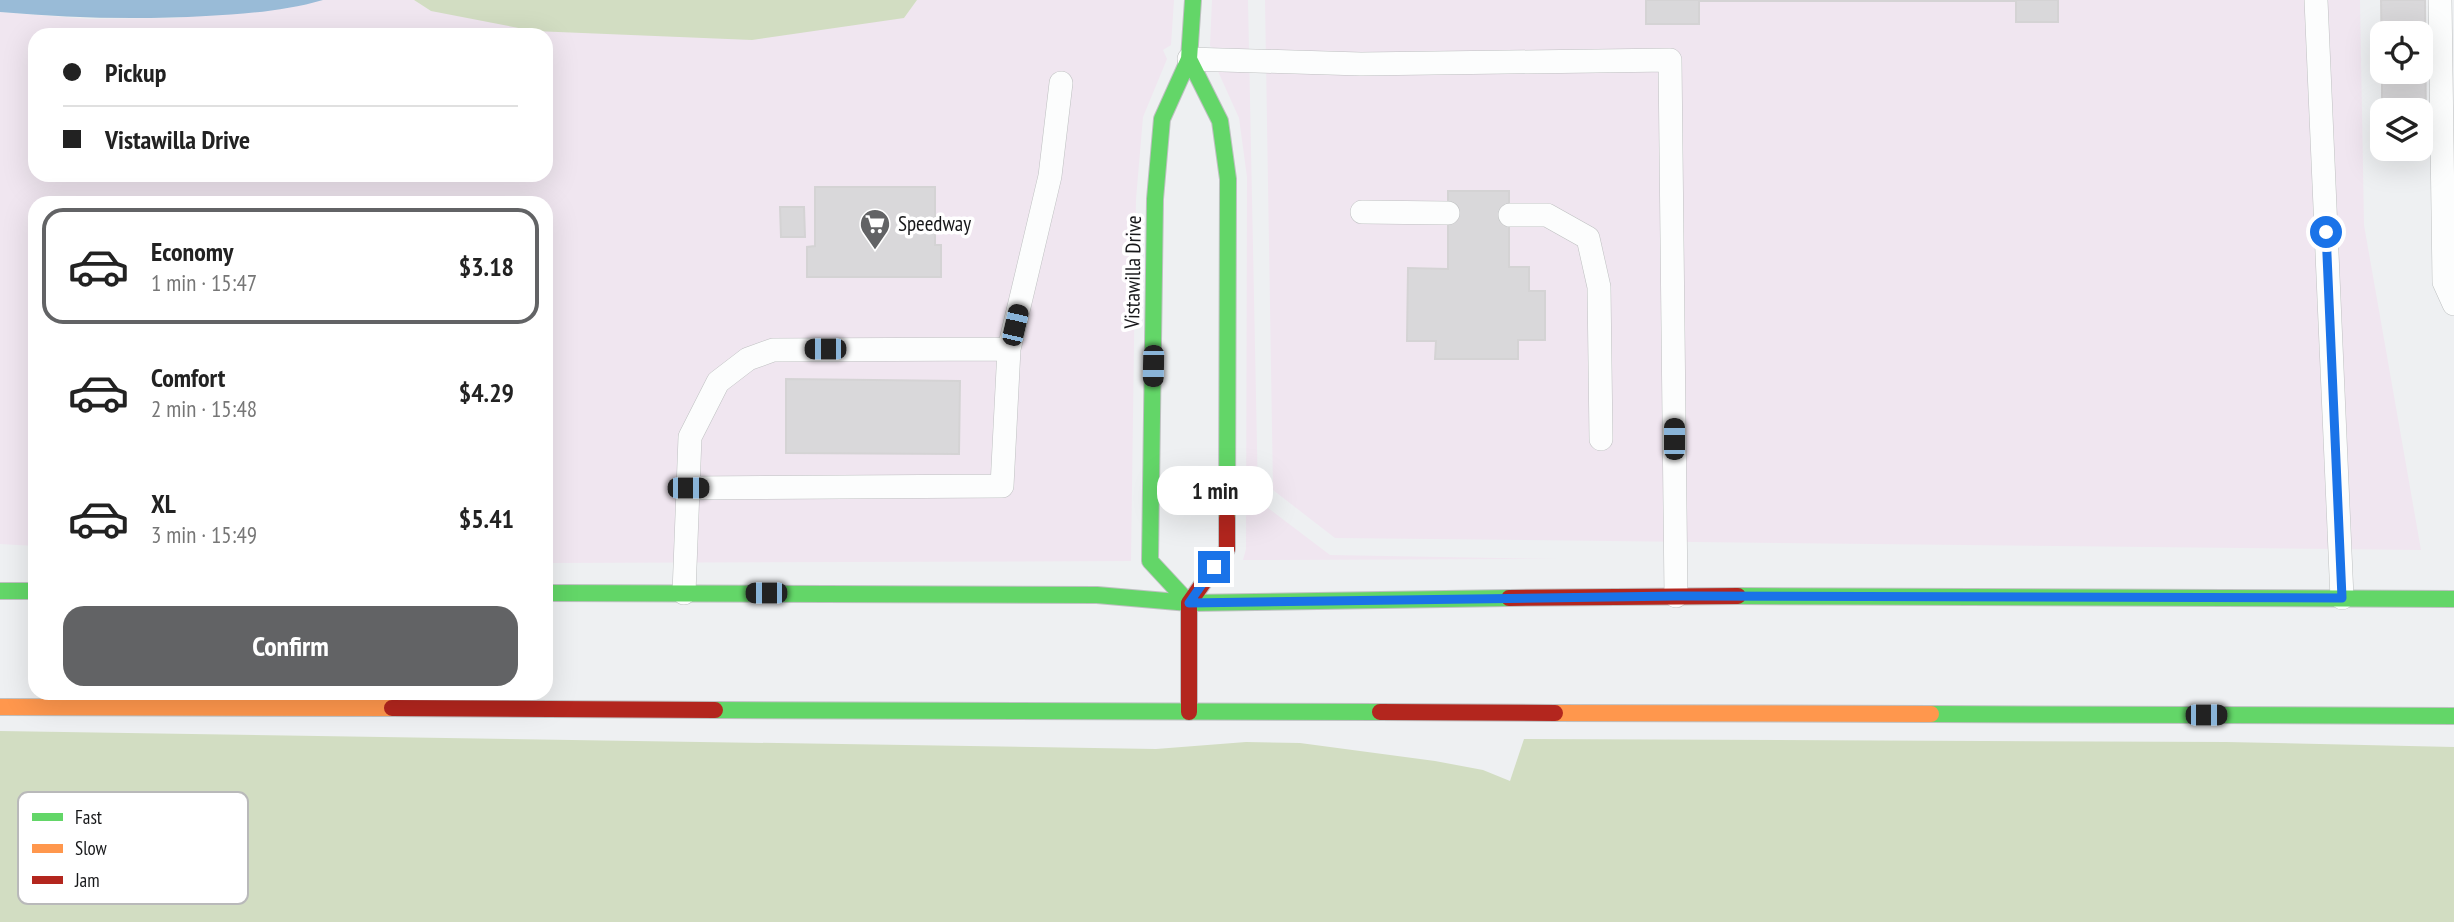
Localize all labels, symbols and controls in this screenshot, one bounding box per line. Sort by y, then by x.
map controls [2370,21,2433,161]
button: locate [2370,21,2433,84]
text: Pickup [105,56,166,89]
button: layers [2370,98,2433,161]
text: Vistawilla Drive [105,123,250,156]
supermarket icon: Speedway [858,207,892,251]
place label: Speedway [898,210,971,237]
street label: Vistawilla Drive [1118,215,1147,330]
route start [2310,216,2342,248]
icon: car [67,235,130,298]
text: Economy [151,235,233,268]
text: $3.18 [459,250,514,283]
text: 1 min · 15:47 [151,268,257,297]
car [1001,302,1030,348]
car [805,339,847,360]
car [1143,345,1164,387]
icon: car [67,361,130,424]
text: Comfort [151,361,225,394]
text: $4.29 [459,376,514,409]
text: 2 min · 15:48 [151,394,257,423]
car [1664,418,1685,460]
callout: 1 min [1156,466,1272,514]
text: 1 min [1192,476,1238,505]
car [668,478,710,499]
icon: car [67,487,130,550]
text: XL [151,487,176,520]
text: $5.41 [459,502,514,535]
text: 3 min · 15:49 [151,520,257,549]
route end [1198,551,1230,583]
car [746,583,788,604]
button: Confirm [63,606,518,686]
car [2186,705,2228,726]
legend [18,792,248,904]
text: Fast [75,805,103,829]
text: Slow [75,836,108,860]
text: Jam [74,868,100,892]

